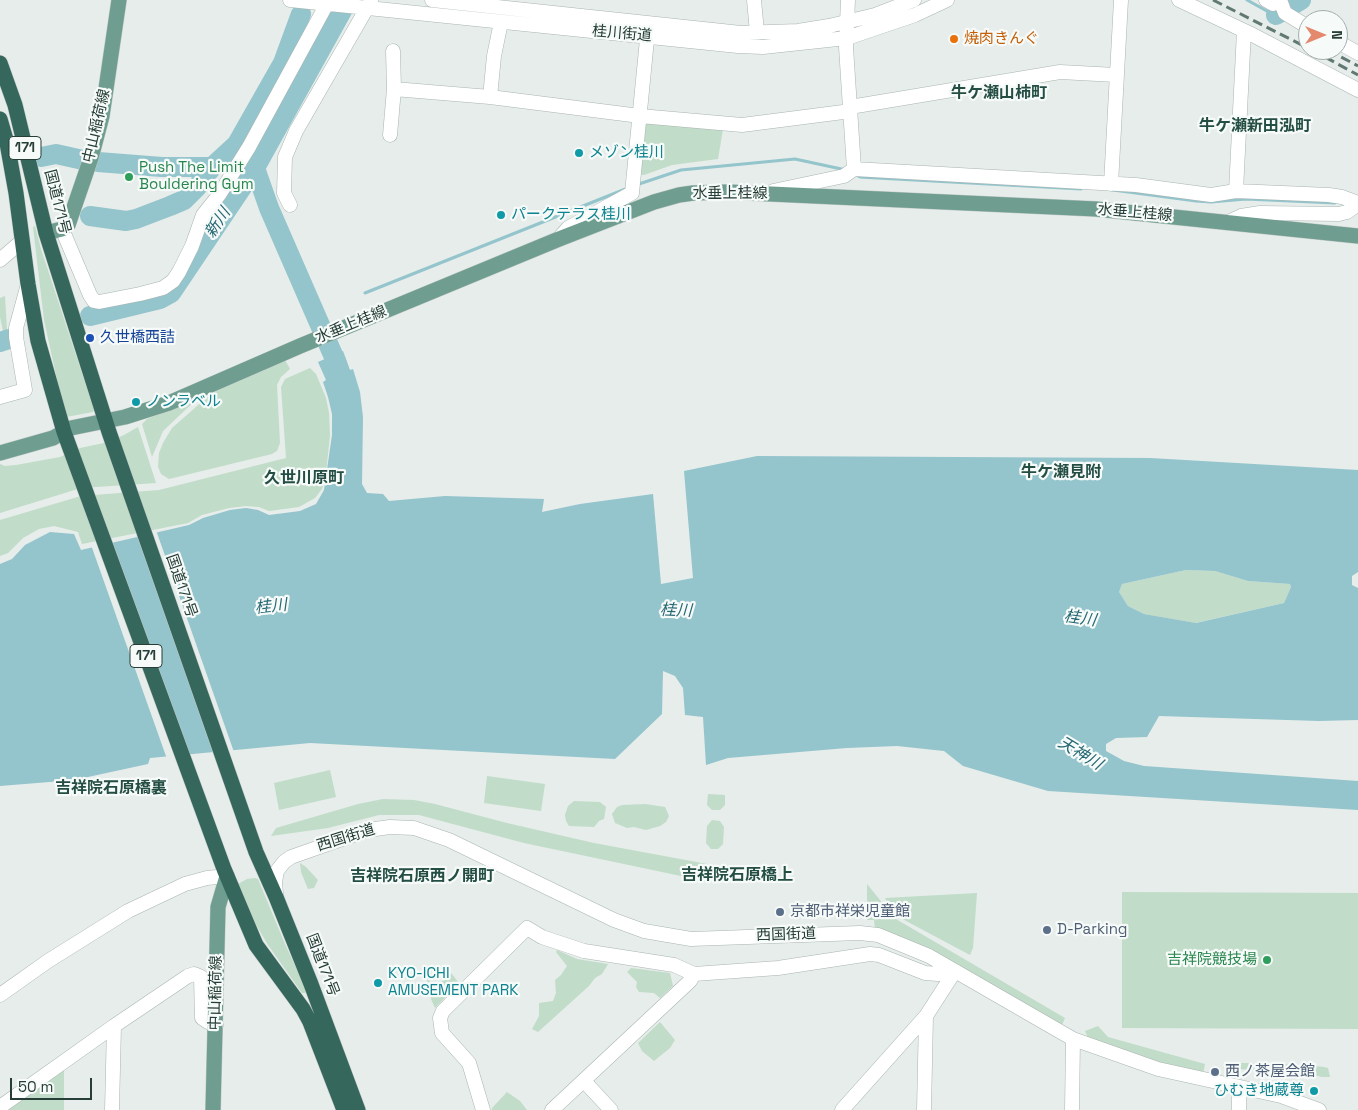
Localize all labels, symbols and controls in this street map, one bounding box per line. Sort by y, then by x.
north arrow [1298,10,1348,60]
street label: 桂川街道 [591,22,653,46]
place label: 焼肉きんぐ [964,30,1039,48]
text: N [1328,30,1346,40]
marker: 焼肉きんぐ [948,33,960,45]
district label: 牛ケ瀬山柿町 [951,84,1047,104]
street label: 中山稲荷線 [80,87,114,165]
district label: 牛ケ瀬新田泓町 [1199,117,1311,137]
road number: 171 [9,136,41,160]
place label: メゾン桂川 [589,144,664,162]
marker: メゾン桂川 [573,147,585,159]
place label: Push The Limit Bouldering Gym [139,159,254,194]
street label: 国道171号 [40,168,74,236]
marker: Push The Limit Bouldering Gym [123,171,135,183]
street label: 水垂上桂線 [693,185,767,203]
street label: 水垂上桂線 [1097,201,1173,225]
water label: 新川 [201,204,235,242]
place label: パークテラス桂川 [511,206,631,224]
marker: パークテラス桂川 [495,209,507,221]
street label: 水垂上桂線 [313,303,389,347]
place label: 久世橋西詰 [100,329,175,347]
marker: 久世橋西詰 [84,332,96,344]
place label: ノンラベル [146,393,221,411]
marker: ノンラベル [130,396,142,408]
district label: 牛ケ瀬見附 [1021,463,1101,483]
district label: 久世川原町 [264,469,344,489]
street label: 国道171号 [162,552,200,620]
water label: 桂川 [254,596,288,618]
water label: 桂川 [660,601,692,621]
water label: 桂川 [1063,607,1097,631]
road number: 171 [130,644,162,668]
water label: 天神川 [1054,733,1106,775]
district label: 吉祥院石原橋裏 [55,779,167,799]
street label: 西国街道 [315,821,377,855]
district label: 吉祥院石原橋上 [681,866,793,886]
district label: 吉祥院石原西ノ開町 [350,867,494,887]
place label: 京都市祥栄児童館 [790,903,910,921]
marker: 京都市祥栄児童館 [774,906,786,918]
place label: D-Parking [1057,921,1127,939]
marker: D-Parking [1041,924,1053,936]
street label: 西国街道 [756,925,816,945]
street label: 国道171号 [302,931,342,999]
place label: 吉祥院競技場 [1167,951,1257,969]
marker: 吉祥院競技場 [1261,954,1273,966]
street label: 中山稲荷線 [206,955,226,1031]
place label: KYO-ICHI AMUSEMENT PARK [388,965,518,1000]
marker: KYO-ICHI AMUSEMENT PARK [372,977,384,989]
place label: 西ノ茶屋会館 [1225,1063,1315,1081]
marker: 西ノ茶屋会館 [1209,1066,1221,1078]
scale bar [12,1068,95,1100]
text: 50 m [18,1077,53,1096]
place label: ひむき地蔵尊 [1214,1082,1304,1100]
marker: ひむき地蔵尊 [1308,1085,1320,1097]

